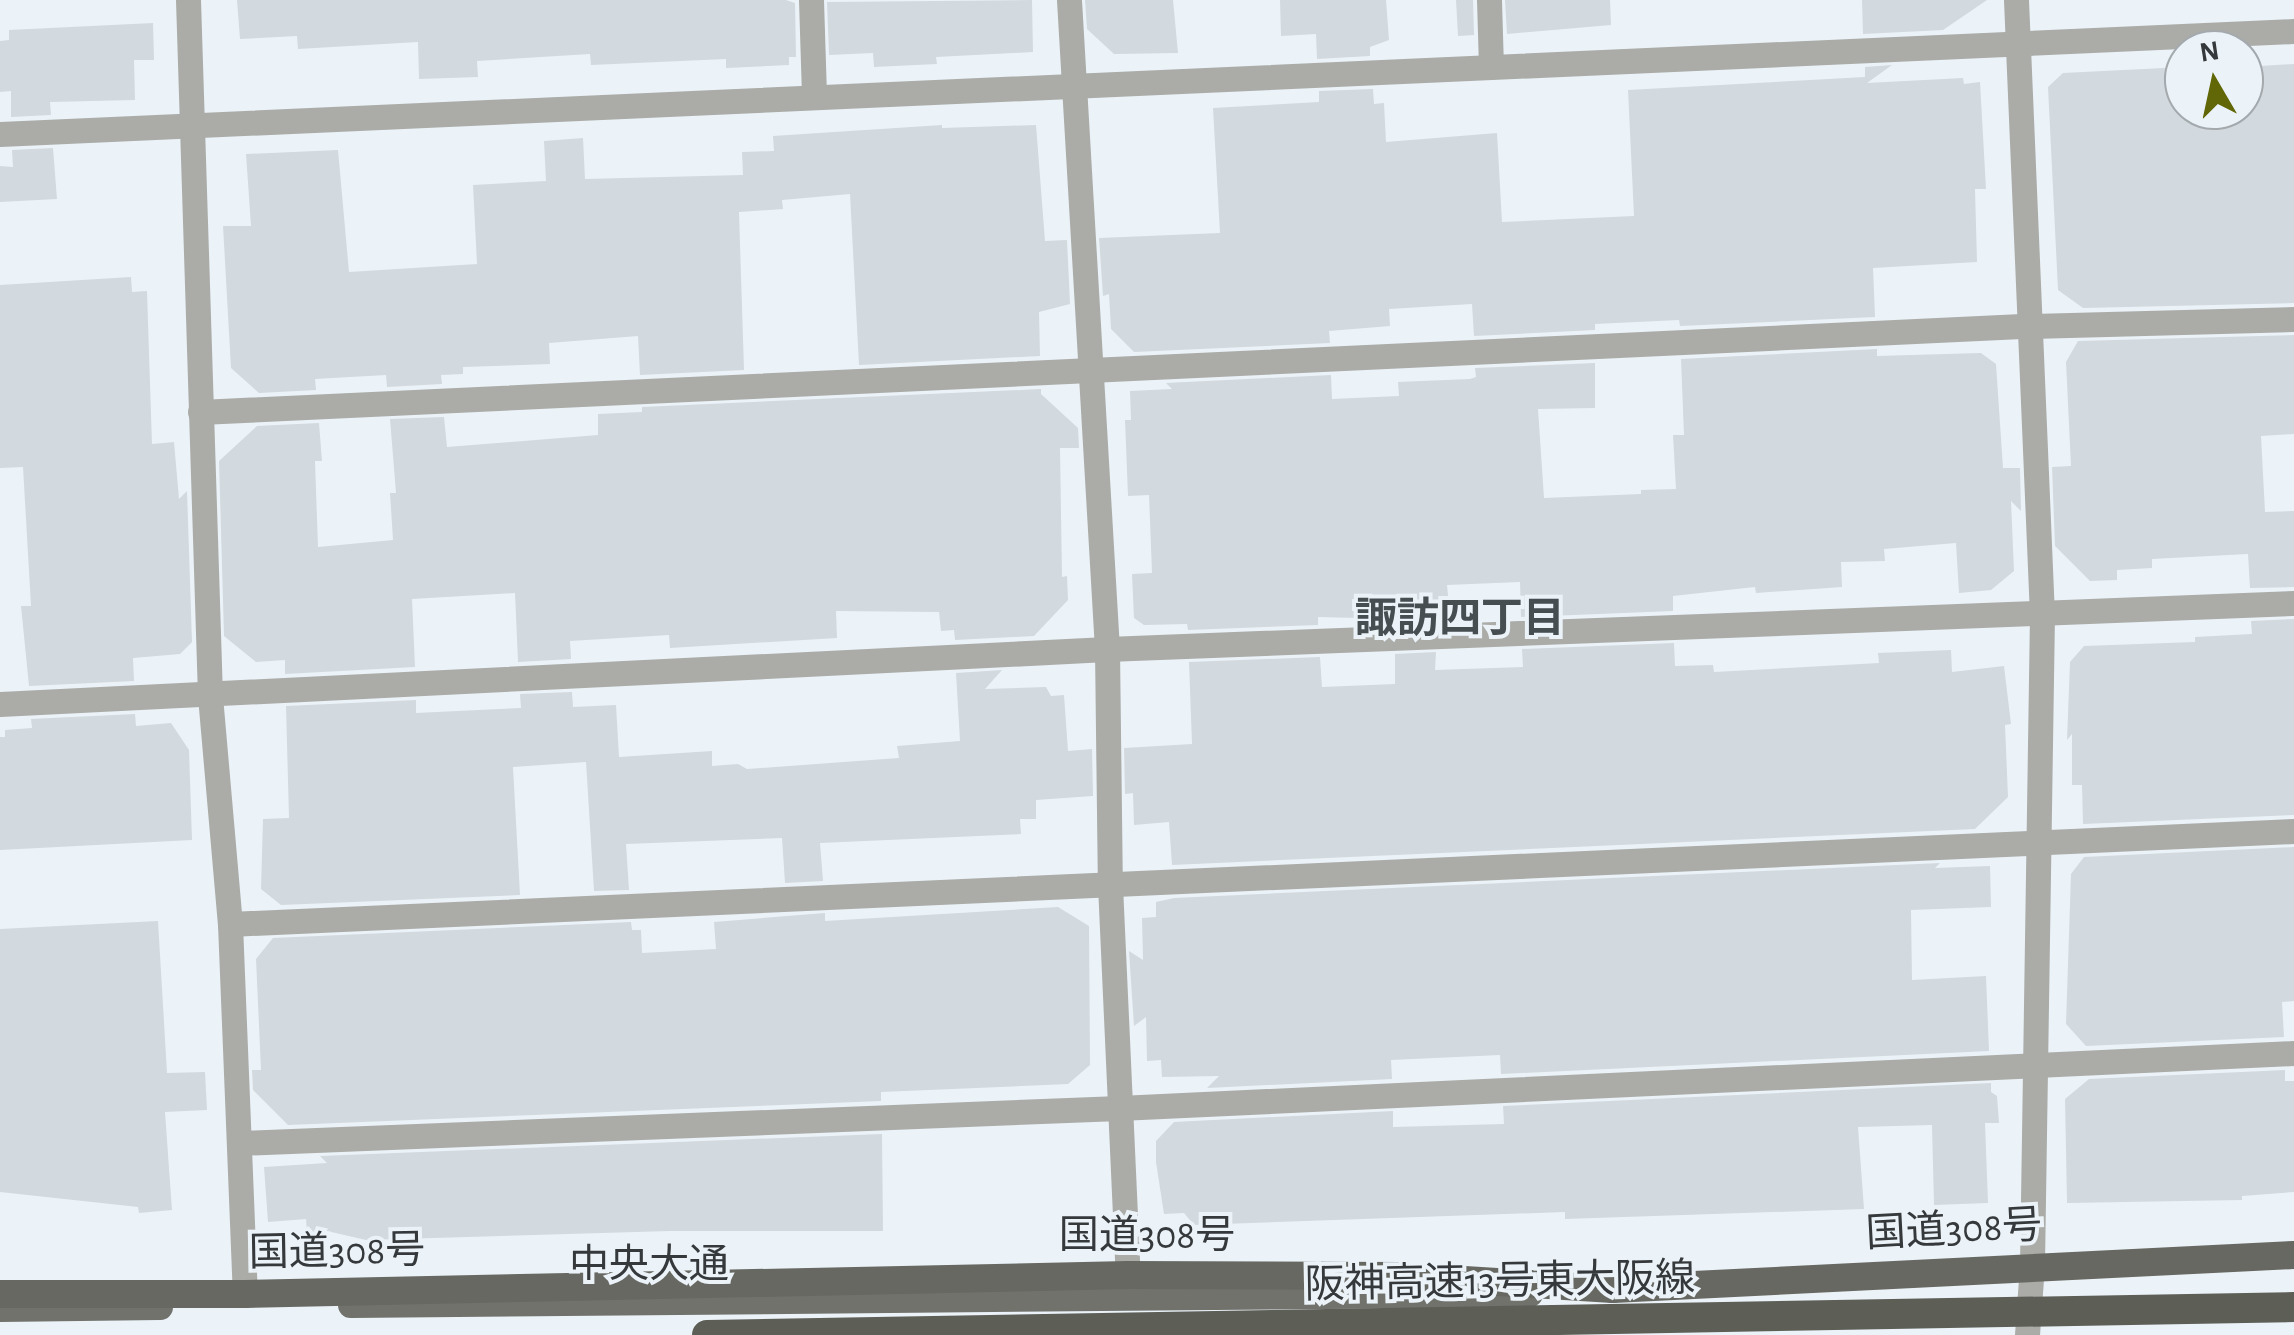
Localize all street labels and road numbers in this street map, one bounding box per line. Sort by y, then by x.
street label: 国道308号 [1865,1201,2043,1259]
street label: 国道308号 [1059,1212,1235,1260]
street label: 国道308号 [248,1226,426,1278]
street label: 中央大通 [569,1241,729,1289]
street label: 阪神高速13号東大阪線 [1304,1255,1696,1309]

